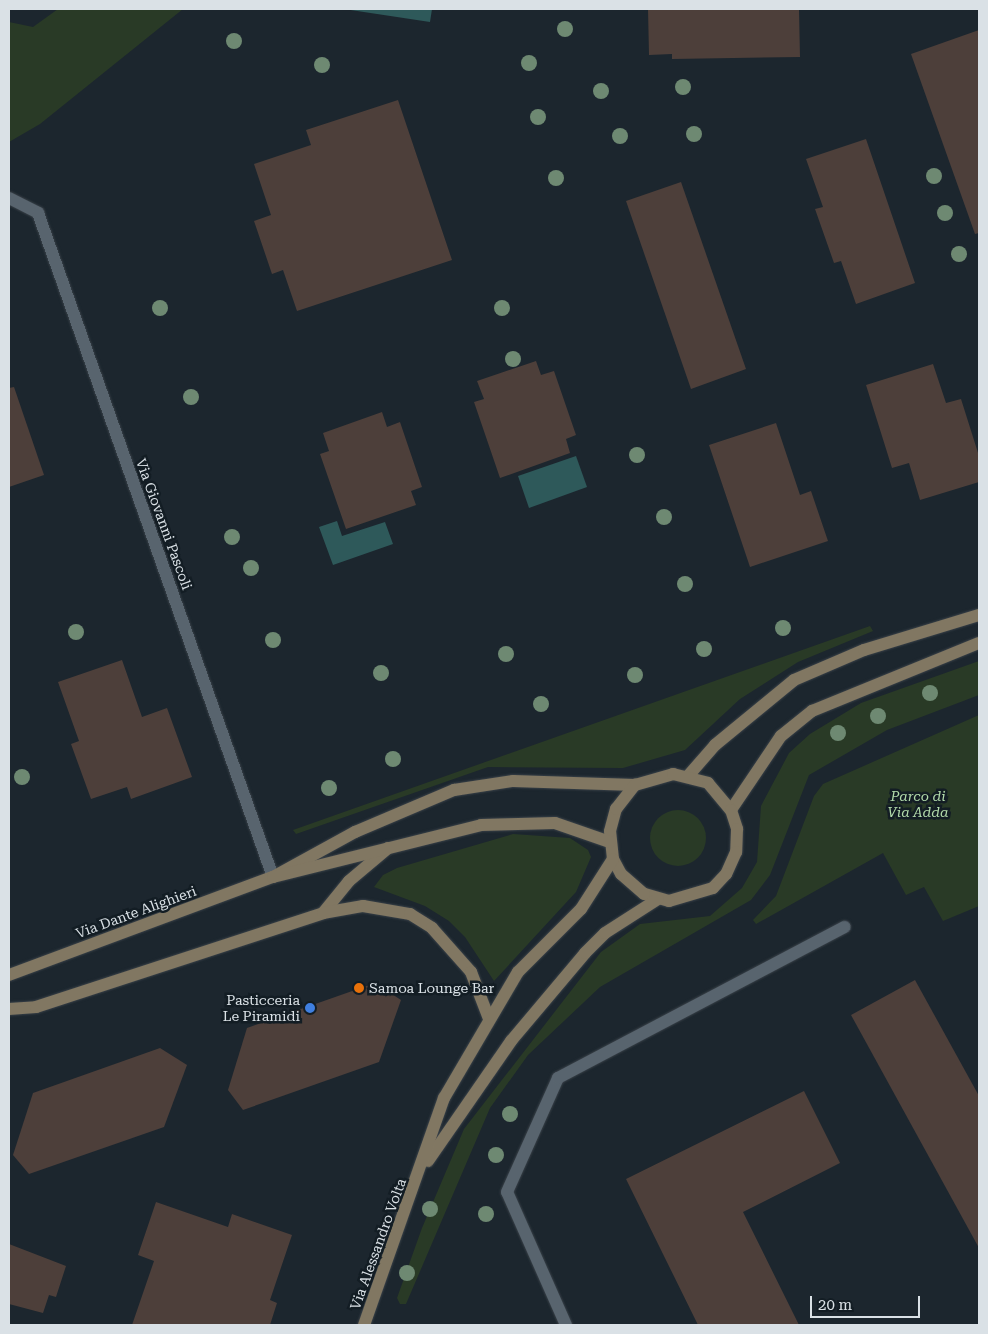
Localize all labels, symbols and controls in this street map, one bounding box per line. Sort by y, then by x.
street label: Via Giovanni Pascoli [132,456,196,592]
park label: Parco di Via Adda [888,788,948,820]
street label: Via Dante Alighieri [73,882,199,942]
place label: Samoa Lounge Bar [369,980,494,996]
marker: Samoa Lounge Bar [353,982,365,994]
place label: Pasticceria Le Piramidi [223,992,300,1024]
marker: Pasticceria Le Piramidi [304,1002,316,1014]
street label: Via Alessandro Volta [346,1176,410,1312]
scale bar [813,1286,923,1318]
text: 20 m [818,1296,852,1314]

